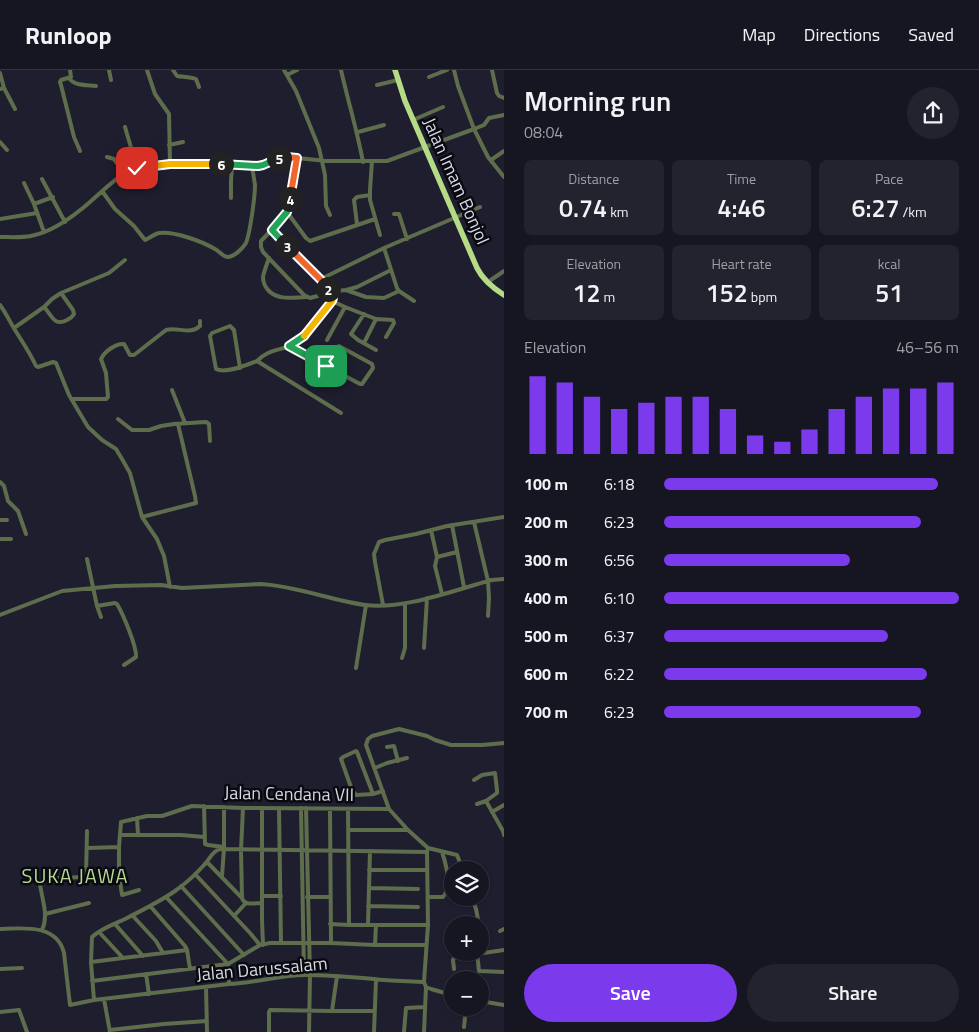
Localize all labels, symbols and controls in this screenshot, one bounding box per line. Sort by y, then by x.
text: Runloop [25,17,112,53]
text: Map [742,21,776,48]
text: Directions [804,21,880,48]
text: Saved [908,21,954,48]
text: Morning run [524,79,671,122]
button: share [907,87,959,139]
street label: Jalan Imam Bonjol [416,113,497,249]
text: 08:04 [524,120,563,144]
pin: 5 [266,146,292,170]
pin [116,147,158,189]
text: 5 [276,148,283,169]
pin: 6 [208,152,234,176]
icon: check [123,154,151,182]
text: 6 [218,154,225,175]
text: Distance [568,168,619,189]
text: Time [727,168,756,189]
text: Pace [875,168,903,189]
pin: 4 [278,186,302,212]
text: 4 [287,189,294,210]
text: 0.74 [559,189,607,227]
text: 4:46 [718,189,765,227]
text: 6:27 [852,189,900,227]
text: km [607,201,629,222]
text: /km [900,201,927,222]
pin: 3 [274,234,300,258]
text: 3 [284,236,291,257]
text: Elevation [567,253,621,274]
text: Heart rate [711,253,772,274]
text: kcal [878,253,901,274]
text: 12 [572,274,600,312]
text: 152 [706,274,748,312]
text: 51 [875,274,903,312]
pin: 2 [316,276,340,302]
text: 2 [325,279,332,300]
text: m [600,286,615,307]
text: bpm [748,286,777,307]
text: Elevation [524,335,586,359]
text: 46–56 m [896,335,959,359]
pin [305,345,347,387]
icon: arrive [312,352,340,380]
text: 100 m [524,472,568,496]
text: 6:18 [604,472,634,496]
text: 200 m [524,510,568,534]
text: 6:23 [604,510,634,534]
text: 300 m [524,548,568,572]
text: 6:56 [604,548,634,572]
text: 400 m [524,586,568,610]
text: 6:10 [604,586,634,610]
text: 500 m [524,624,568,648]
text: 6:37 [604,624,634,648]
text: 600 m [524,662,568,686]
text: 6:22 [604,662,634,686]
text: 700 m [524,700,568,724]
text: 6:23 [604,700,634,724]
street label: Jalan Cendana VII [224,779,354,808]
district label: SUKA JAWA [22,860,128,891]
map controls [444,861,489,1016]
button: layers [444,861,489,906]
button: + [444,916,489,961]
street label: Jalan Darussalam [195,949,329,988]
button: Save [524,964,737,1022]
button: Share [747,964,959,1022]
button: − [444,971,489,1016]

